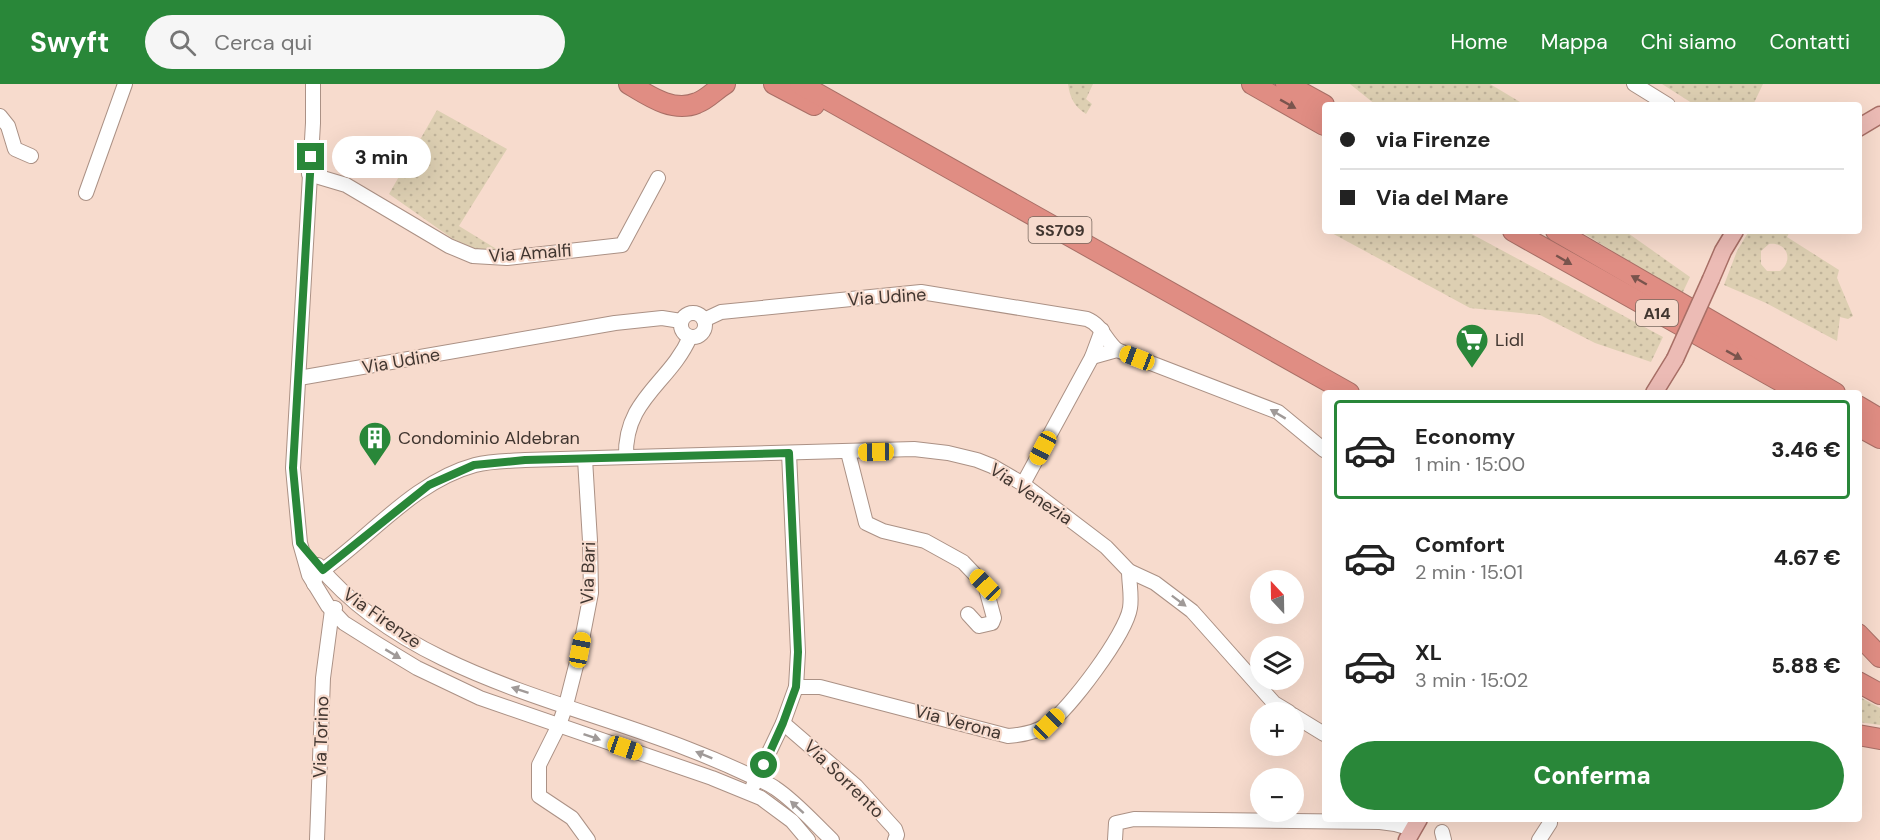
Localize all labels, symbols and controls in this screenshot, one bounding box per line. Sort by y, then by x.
search box [145,15,565,69]
text: Swyft [30,24,109,61]
icon: search [166,26,199,59]
text: Cerca qui [214,28,312,57]
text: Home [1450,28,1508,56]
text: Mappa [1541,28,1608,56]
text: Chi siamo [1641,28,1737,56]
text: Contatti [1770,28,1850,56]
one-way arrow [1280,99,1296,110]
text: via Firenze [1376,125,1490,154]
callout: 3 min [332,136,431,178]
route end [297,143,324,170]
text: 3 min [355,144,408,170]
text: Via del Mare [1376,183,1509,212]
road number: SS709 [1028,217,1092,243]
street label: Via Amalfi [488,238,572,268]
one-way arrow [1556,255,1573,265]
one-way arrow [1631,274,1647,285]
street label: Via Udine [847,282,927,312]
road number: A14 [1636,300,1678,326]
supermarket icon: Lidl [1454,322,1490,369]
place label: Lidl [1495,328,1524,352]
street label: Via Udine [360,342,442,380]
car [1117,343,1157,373]
one-way arrow [1726,350,1743,360]
one-way arrow [1270,409,1286,420]
building icon: Condominio Aldebran [357,420,393,467]
text: Economy [1415,422,1515,451]
icon: car [1343,423,1397,477]
place label: Condominio Aldebran [398,426,580,450]
car [1027,428,1059,468]
text: 3.46 € [1771,435,1841,464]
car [858,443,894,461]
text: 1 min · 15:00 [1415,451,1525,477]
street label: Via Venezia [985,458,1077,530]
text: Comfort [1415,530,1505,559]
icon: car [1343,531,1397,585]
street label: Via Bari [575,541,601,605]
text: 4.67 € [1773,543,1841,572]
text: 2 min · 15:01 [1415,559,1523,585]
car [966,566,1004,604]
north arrow [1250,570,1304,624]
map controls [1250,570,1304,822]
street label: Via Firenze [338,582,426,654]
one-way arrow [1170,595,1186,607]
car [568,631,592,669]
button: layers [1250,636,1304,690]
text: XL [1415,638,1442,667]
icon: car [1343,639,1397,693]
one-way arrow [385,648,401,659]
text: 5.88 € [1771,651,1841,680]
text: 3 min · 15:02 [1415,667,1528,693]
one-way arrow [511,685,529,695]
street label: Via Torino [308,696,334,778]
street label: Via Verona [912,699,1004,745]
button: + [1250,702,1304,756]
car [1030,705,1068,743]
one-way arrow [583,732,601,742]
car [605,734,645,762]
street label: Via Sorrento [799,735,889,823]
button: Conferma [1340,741,1844,810]
one-way arrow [695,750,713,759]
route start [750,751,777,778]
button: − [1250,768,1304,822]
one-way arrow [789,800,804,814]

